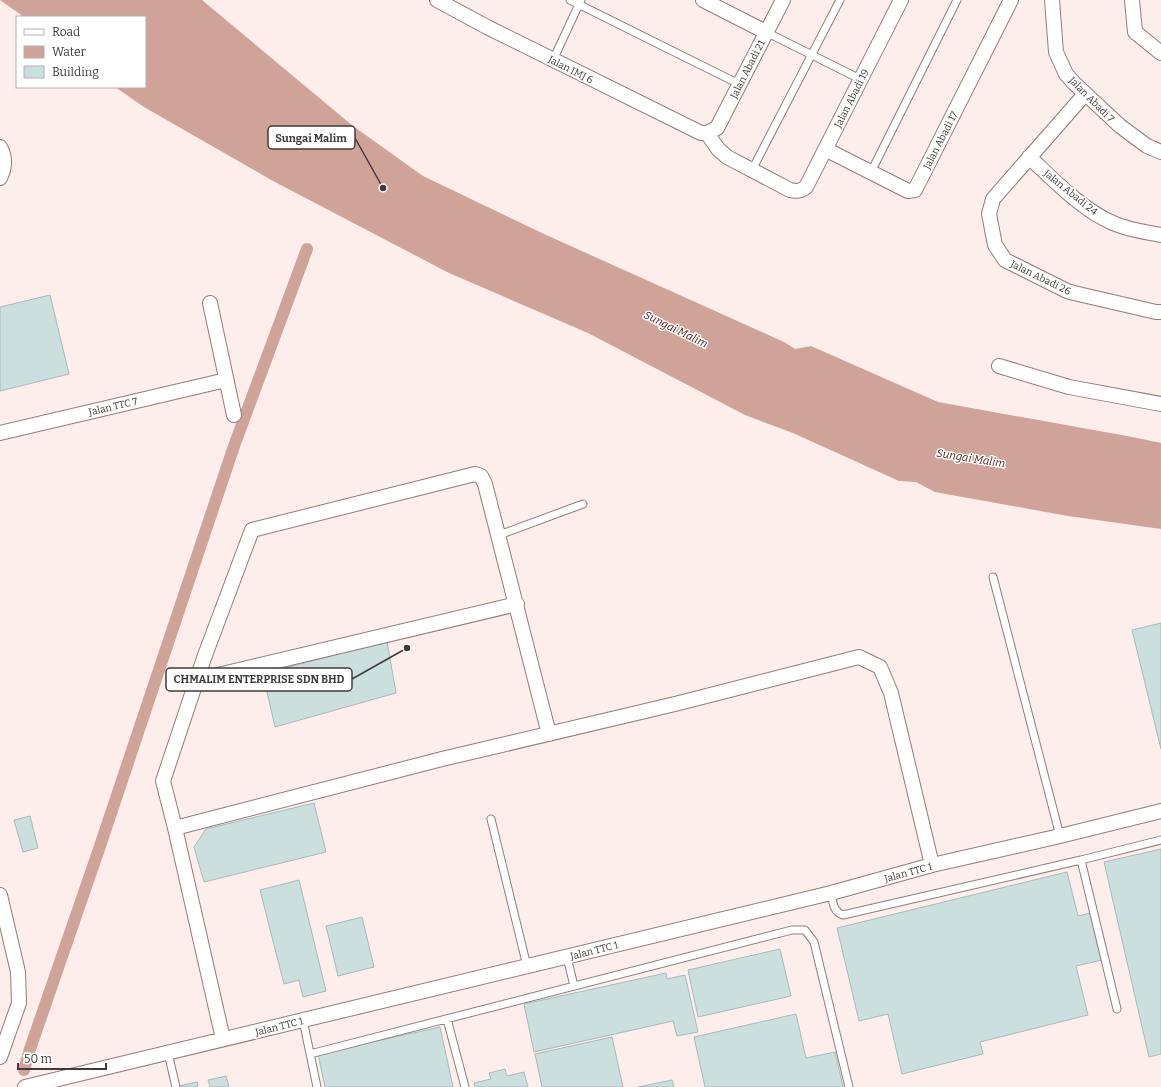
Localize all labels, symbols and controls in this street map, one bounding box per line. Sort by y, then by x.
legend [16,16,146,88]
text: Road [52,25,80,39]
street label: Jalan Abadi 21 [728,38,768,101]
text: Water [52,45,87,59]
street label: Jalan IMJ 6 [545,53,595,86]
text: Building [52,65,99,79]
street label: Jalan Abadi 19 [832,67,872,131]
street label: Jalan Abadi 7 [1065,74,1116,125]
street label: Jalan Abadi 17 [921,110,961,172]
callout: Sungai Malim [268,126,355,149]
text: Sungai Malim [275,132,347,145]
street label: Jalan Abadi 24 [1040,167,1100,218]
street label: Jalan Abadi 26 [1008,258,1073,298]
water label: Sungai Malim [642,308,710,351]
street label: Jalan TTC 7 [87,396,139,419]
water label: Sungai Malim [936,447,1006,470]
callout: CHMALIM ENTERPRISE SDN BHD [166,668,352,691]
text: CHMALIM ENTERPRISE SDN BHD [174,673,345,686]
street label: Jalan TTC 1 [882,861,933,885]
street label: Jalan TTC 1 [568,939,619,963]
street label: Jalan TTC 1 [253,1015,304,1039]
scale bar [18,1045,106,1071]
text: 50 m [24,1052,53,1066]

